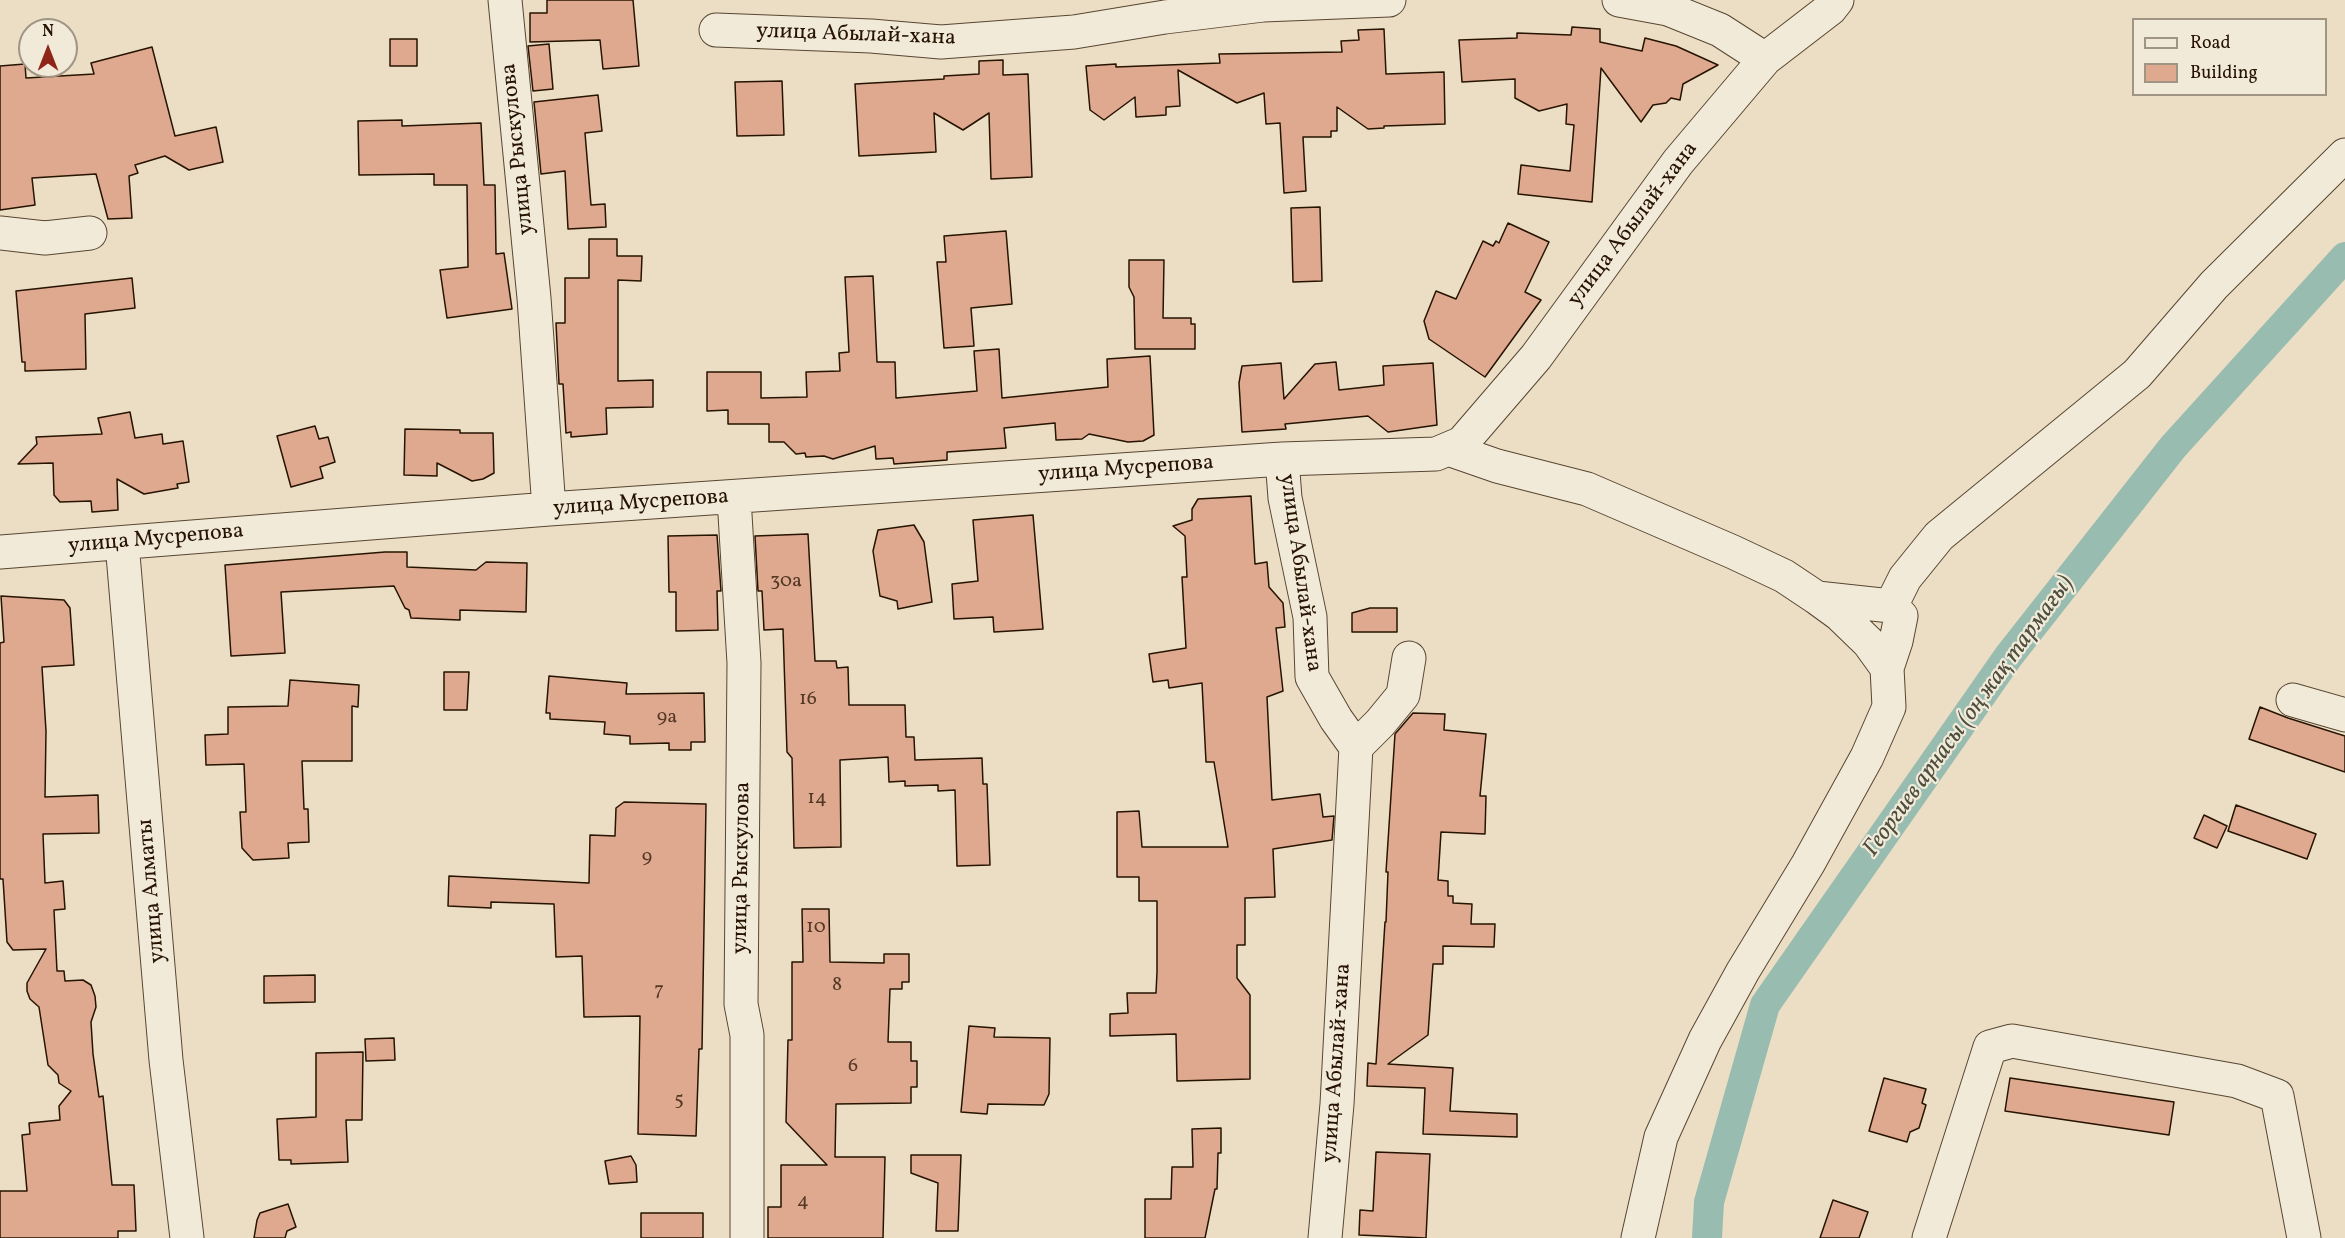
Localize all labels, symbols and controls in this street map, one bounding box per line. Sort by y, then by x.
north arrow [18,18,78,78]
legend [2132,18,2327,96]
street label: улица Абылай-хана [756,19,956,53]
text: N [42,21,54,43]
text: Road [2190,31,2231,56]
text: Building [2190,61,2258,86]
street label: улица Рыскулова [497,62,541,236]
street label: улица Абылай-хана [1563,137,1705,313]
street label: улица Мусрепова [1037,451,1215,489]
street label: улица Абылай-хана [1272,472,1326,674]
street label: улица Мусрепова [552,485,730,523]
street label: улица Мусрепова [67,519,245,561]
house number: 30а [770,570,802,594]
water label: Георгиев арнасы (оң жақ тармағы) [1858,571,2082,863]
house number: 16 [799,688,817,712]
house number: 9а [657,706,677,730]
street label: улица Рыскулова [728,782,758,954]
house number: 14 [807,787,827,811]
street label: улица Алматы [134,818,172,964]
house number: 9 [642,846,652,870]
house number: 10 [806,916,826,940]
street label: улица Абылай-хана [1318,962,1358,1164]
house number: 8 [832,974,842,998]
house number: 7 [654,979,664,1003]
house number: 6 [848,1055,858,1079]
house number: 5 [674,1089,684,1113]
house number: 4 [797,1190,809,1214]

